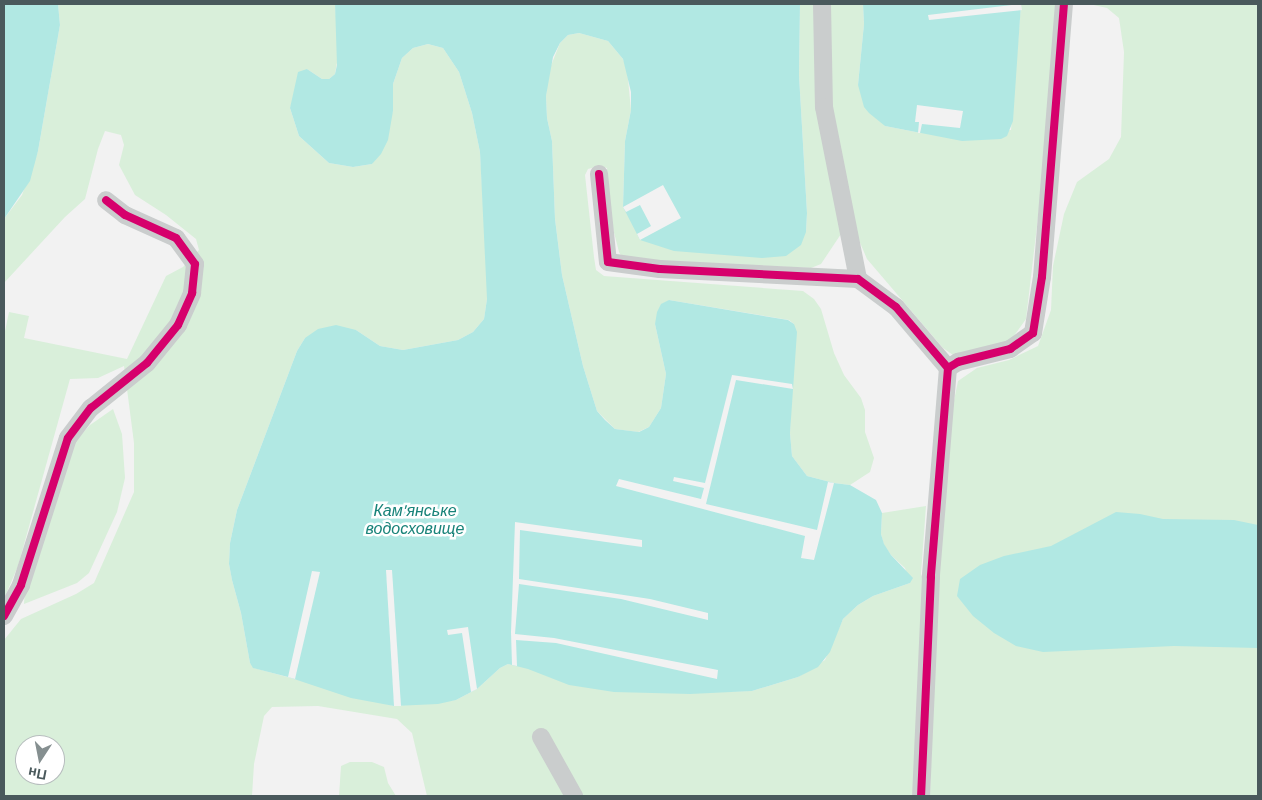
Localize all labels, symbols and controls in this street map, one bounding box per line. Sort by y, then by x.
water label: Кам'янське водосховище [366,501,464,539]
north arrow [15,735,65,785]
text: Пн [27,764,48,783]

